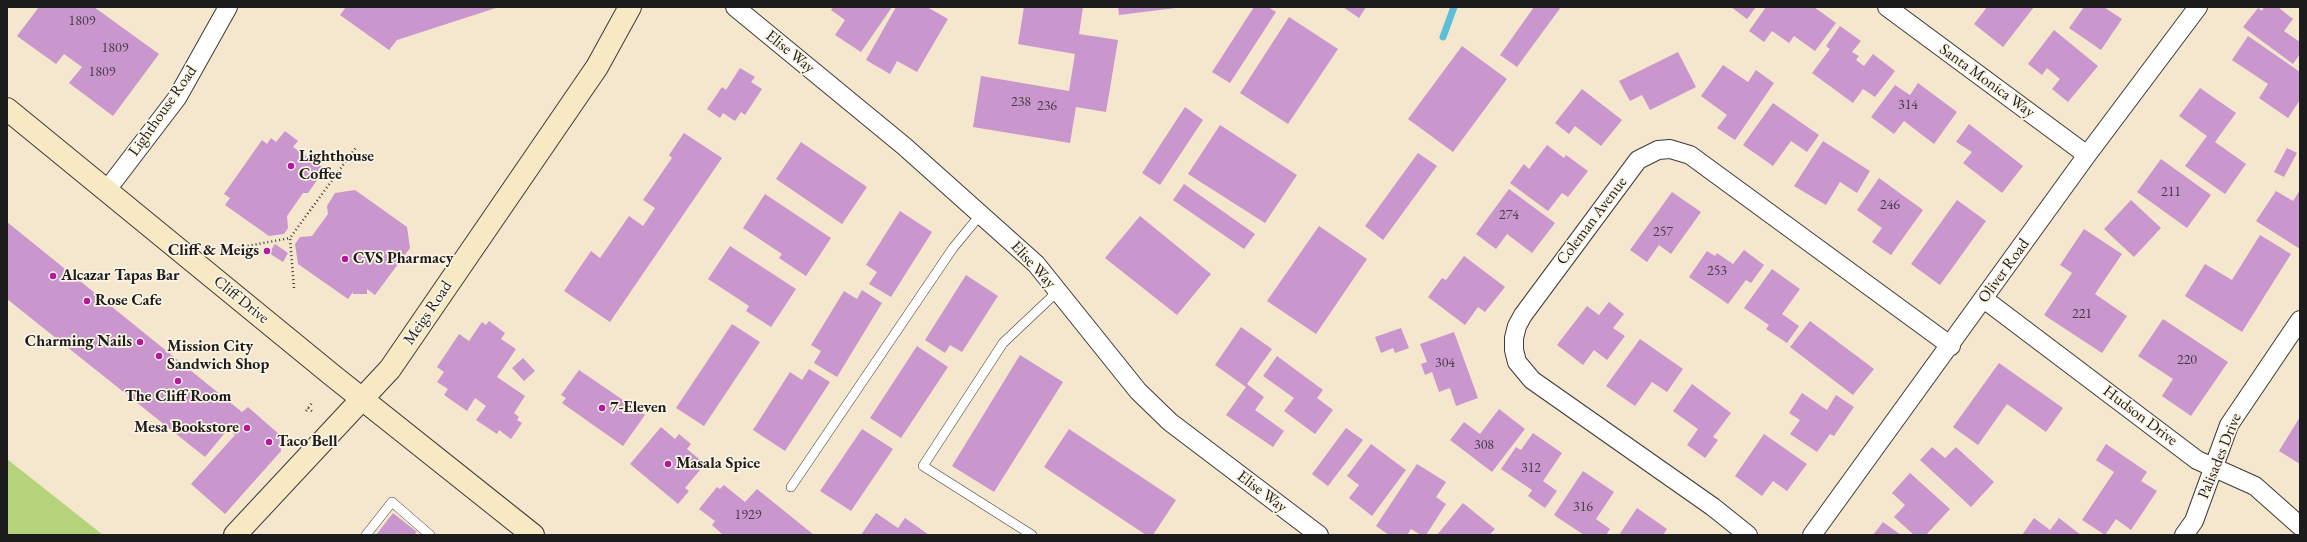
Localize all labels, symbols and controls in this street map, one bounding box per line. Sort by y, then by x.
house number: 1809 [69,13,95,29]
street label: Elise Way [762,26,818,78]
house number: 1809 [102,40,128,56]
street label: Santa Monica Way [1935,40,2039,122]
street label: Lighthouse Road [125,62,201,160]
house number: 1809 [89,64,115,80]
house number: 238 [1011,94,1031,110]
house number: 314 [1898,97,1918,113]
house number: 236 [1037,98,1057,114]
place label: Lighthouse Coffee [299,147,374,185]
marker: Lighthouse Coffee [286,161,296,171]
street label: Coleman Avenue [1553,173,1631,269]
house number: 211 [2161,184,2181,200]
house number: 246 [1880,197,1900,213]
house number: 274 [1499,207,1519,223]
house number: 257 [1653,224,1673,240]
street label: Oliver Road [1974,235,2034,307]
street label: Elise Way [1006,237,1060,293]
place label: Cliff & Meigs [168,241,259,261]
marker: Cliff & Meigs [262,246,272,256]
place label: CVS Pharmacy [353,249,453,269]
marker: CVS Pharmacy [340,254,350,264]
house number: 253 [1707,263,1727,279]
place label: Alcazar Tapas Bar [61,266,180,286]
marker: Alcazar Tapas Bar [48,271,58,281]
street label: Cliff Drive [209,272,273,328]
street label: Meigs Road [400,277,456,349]
place label: Rose Cafe [95,291,162,311]
marker: Rose Cafe [82,296,92,306]
house number: 221 [2072,306,2092,322]
place label: Charming Nails [25,332,132,352]
marker: Charming Nails [135,337,145,347]
place label: Mission City Sandwich Shop [167,337,269,375]
marker: Mission City Sandwich Shop [154,351,164,361]
house number: 220 [2177,352,2197,368]
house number: 304 [1435,355,1455,371]
marker: The Cliff Room [173,376,183,386]
street label: Hudson Drive [2099,382,2181,450]
place label: The Cliff Room [125,387,231,407]
place label: 7-Eleven [610,398,667,418]
marker: 7-Eleven [597,403,607,413]
street label: Palisades Drive [2194,410,2246,502]
place label: Mesa Bookstore [134,418,239,438]
marker: Mesa Bookstore [242,423,252,433]
place label: Taco Bell [277,432,338,452]
marker: Taco Bell [264,437,274,447]
house number: 308 [1474,437,1494,453]
place label: Masala Spice [676,454,760,474]
marker: Masala Spice [663,459,673,469]
house number: 312 [1521,460,1541,476]
street label: Elise Way [1233,467,1291,517]
house number: 316 [1573,499,1593,515]
house number: 1929 [735,507,761,523]

